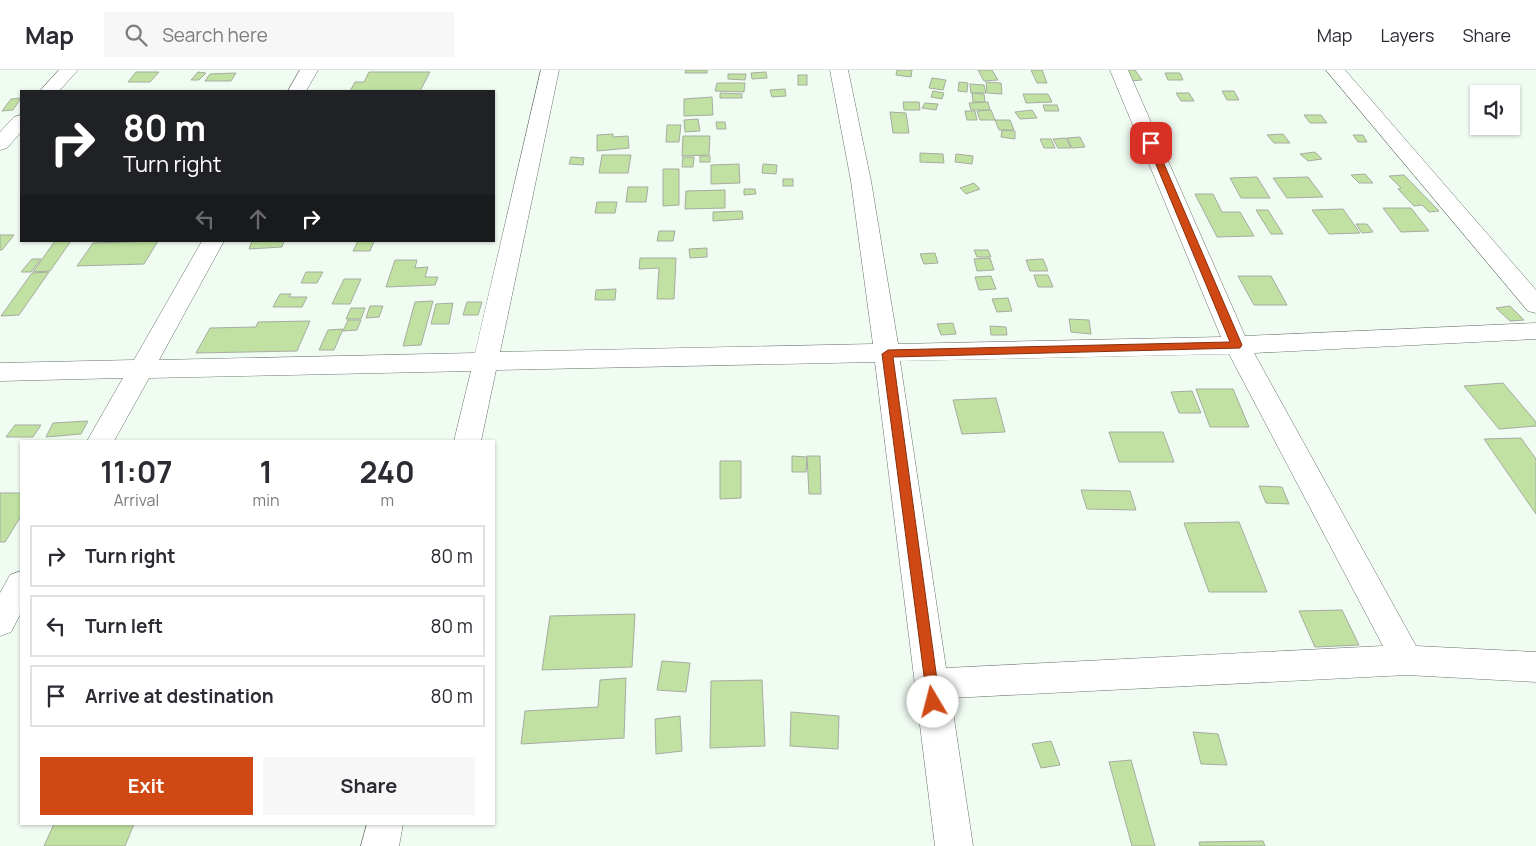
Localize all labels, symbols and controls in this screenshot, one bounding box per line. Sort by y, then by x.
search box [104,12,454,57]
text: Map [25,18,74,51]
icon: search [122,21,150,49]
text: Search here [162,22,268,48]
text: Map [1317,23,1352,47]
text: Layers [1380,23,1434,47]
text: Share [1462,23,1511,47]
map controls [1470,85,1520,135]
button: sound [1470,85,1520,135]
text: 80 m [123,104,206,152]
icon: right [40,110,105,175]
pin [1130,122,1172,164]
icon: arrive [1137,129,1165,157]
text: Turn right [123,149,221,179]
icon: left [191,205,219,233]
icon: ahead [244,205,272,233]
icon: right [297,205,325,233]
text: 11:07 [100,451,172,492]
text: 1 [259,451,273,492]
text: 240 [360,451,415,492]
text: Arrival [113,489,159,511]
text: min [253,489,279,511]
text: m [380,489,394,511]
icon: right [42,542,70,570]
text: Turn right [85,543,175,569]
text: 80 m [430,543,473,569]
icon: left [42,612,70,640]
text: Turn left [85,613,163,639]
text: 80 m [430,613,473,639]
position arrow [906,675,958,727]
icon: arrive [42,682,70,710]
text: Arrive at destination [85,683,274,709]
text: 80 m [430,683,473,709]
button: Exit [40,757,253,815]
button: Share [263,757,475,815]

